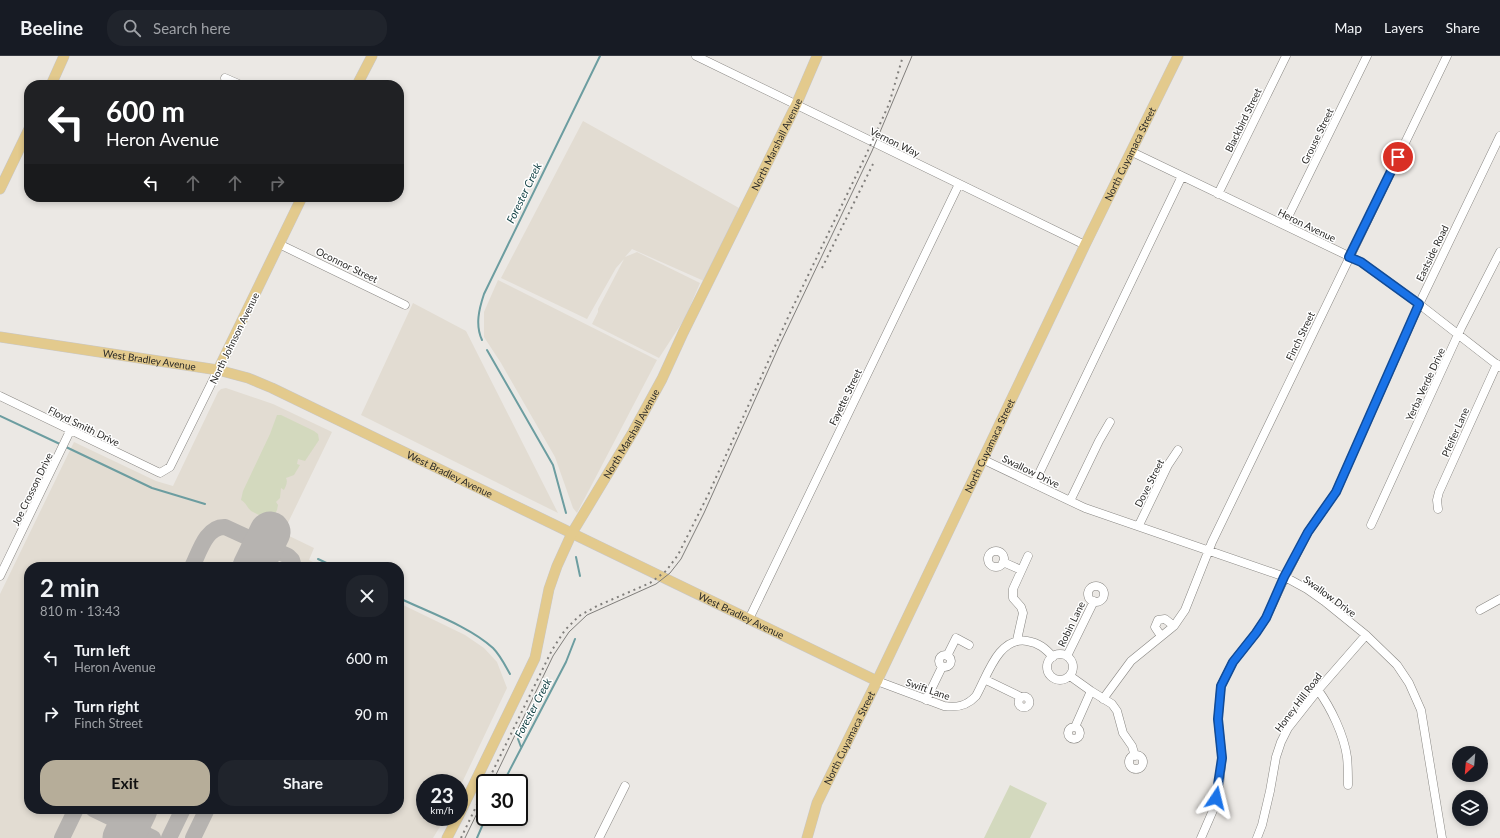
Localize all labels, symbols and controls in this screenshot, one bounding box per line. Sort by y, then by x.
search box [107,10,387,46]
text: Beeline [20,16,83,39]
icon: search [121,17,143,39]
text: Search here [153,19,230,37]
text: Map [1334,19,1362,36]
text: Layers [1384,19,1424,36]
text: Share [1446,19,1480,36]
street label: Blackbird Street [1222,86,1264,154]
text: 600 m [106,94,185,128]
icon: left [40,96,92,148]
street label: North Marshall Avenue [749,96,804,192]
street label: North Cuyamaca Street [1102,105,1158,203]
street label: Grouse Street [1298,106,1336,166]
street label: Vernon Way [868,125,923,160]
text: Heron Avenue [106,128,219,150]
pin [1381,140,1415,174]
icon: arrive [1387,146,1409,168]
water label: Forester Creek [503,160,544,225]
icon: left [140,172,162,194]
icon: ahead [182,172,204,194]
icon: ahead [224,172,246,194]
icon: right [266,172,288,194]
street label: Heron Avenue [1276,206,1338,244]
street label: Eastside Road [1413,223,1451,283]
street label: Oconnor Street [314,245,380,285]
street label: North Johnson Avenue [207,290,261,386]
street label: Finch Street [1283,309,1317,362]
street label: Yerba Verde Drive [1403,346,1447,422]
street label: West Bradley Avenue [102,347,197,373]
street label: Fayette Street [826,367,864,427]
street label: North Marshall Avenue [600,387,661,481]
street label: North Cuyamaca Street [962,396,1017,495]
street label: Floyd Smith Drive [46,403,122,449]
street label: Pfeifer Lane [1439,406,1471,458]
street label: West Bradley Avenue [405,448,495,500]
street label: Joe Crosson Drive [9,451,55,527]
street label: Swallow Drive [1000,452,1062,490]
street label: Dove Street [1132,457,1166,509]
text: 2 min [40,573,100,602]
street label: Swallow Drive [1301,573,1359,619]
button: close [346,575,388,617]
street label: West Bradley Avenue [696,589,786,641]
street label: Robin Lane [1055,599,1087,649]
text: 810 m · 13:43 [40,603,120,619]
text: Turn left [74,641,130,659]
icon: left [40,647,62,669]
text: 600 m [346,649,388,667]
text: Heron Avenue [74,659,156,675]
street label: Honey Hill Road [1272,670,1324,734]
water label: Forester Creek [511,675,554,740]
street label: Swift Lane [904,676,952,702]
street label: North Cuyamaca Street [821,689,877,787]
text: Turn right [74,697,139,715]
icon: right [40,703,62,725]
text: 90 m [354,705,388,723]
text: Finch Street [74,715,143,731]
north arrow [1452,746,1488,782]
map controls [1452,746,1488,826]
button: Exit [40,760,210,806]
button: Share [218,760,388,806]
speed limit sign: 30 [476,774,528,826]
position arrow [1195,777,1237,819]
text: 23 [430,783,454,807]
button: layers [1452,790,1488,826]
text: km/h [430,804,454,816]

